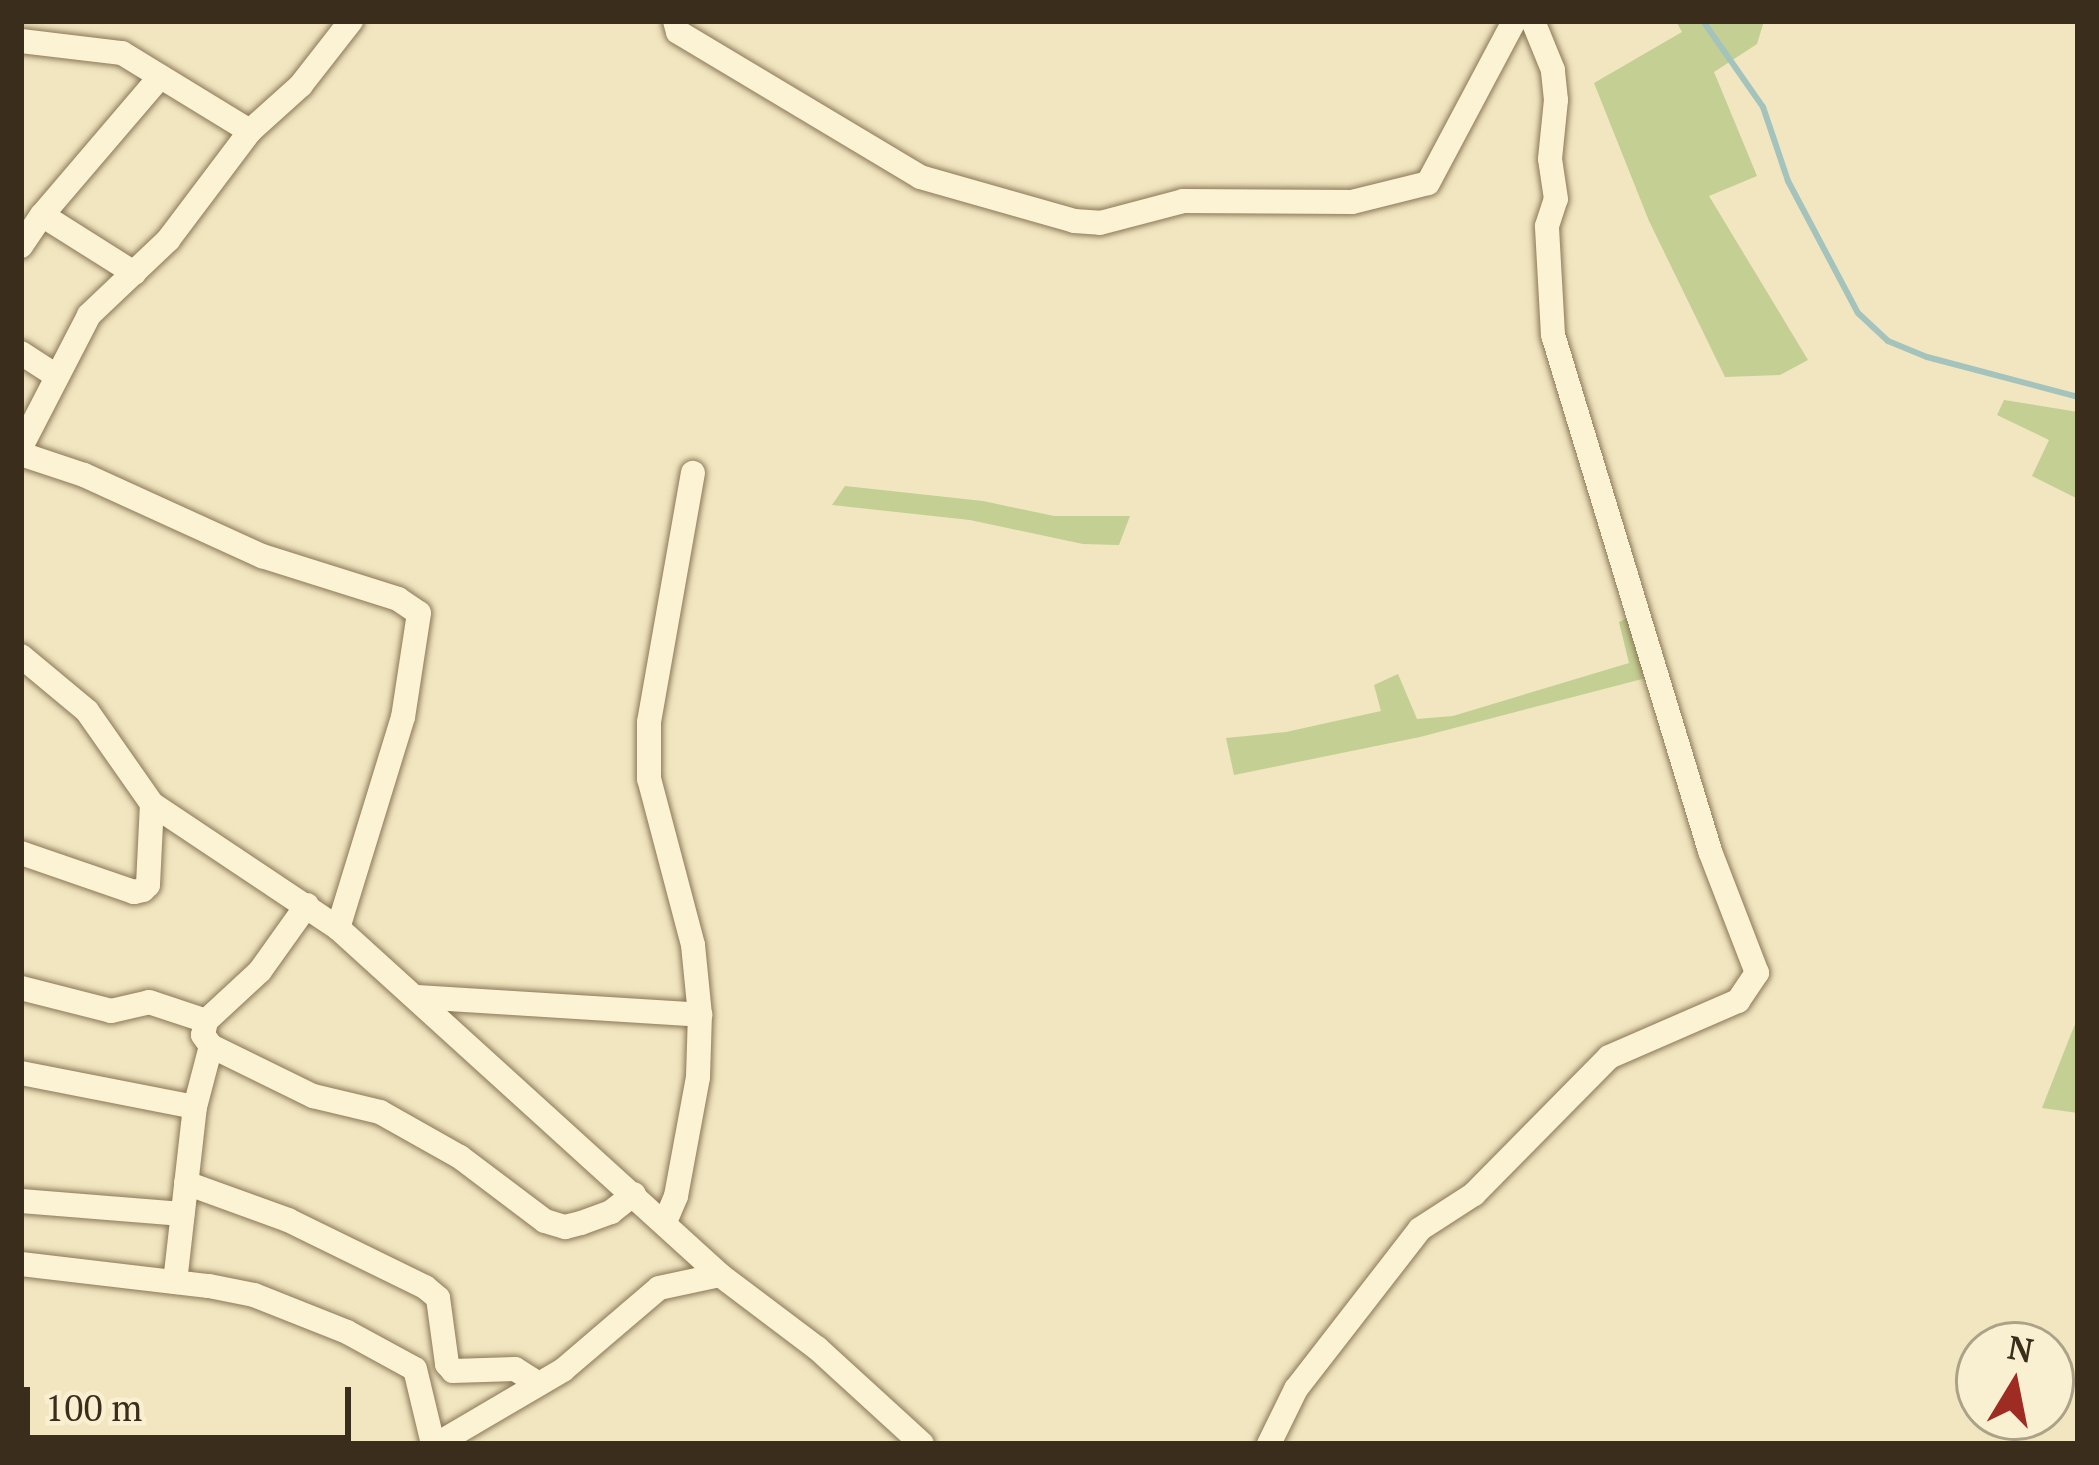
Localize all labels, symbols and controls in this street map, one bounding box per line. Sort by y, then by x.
north arrow [1955,1321,2075,1441]
text: N [2005,1325,2037,1371]
scale bar [30,1363,357,1437]
text: 100 m [45,1384,142,1431]

